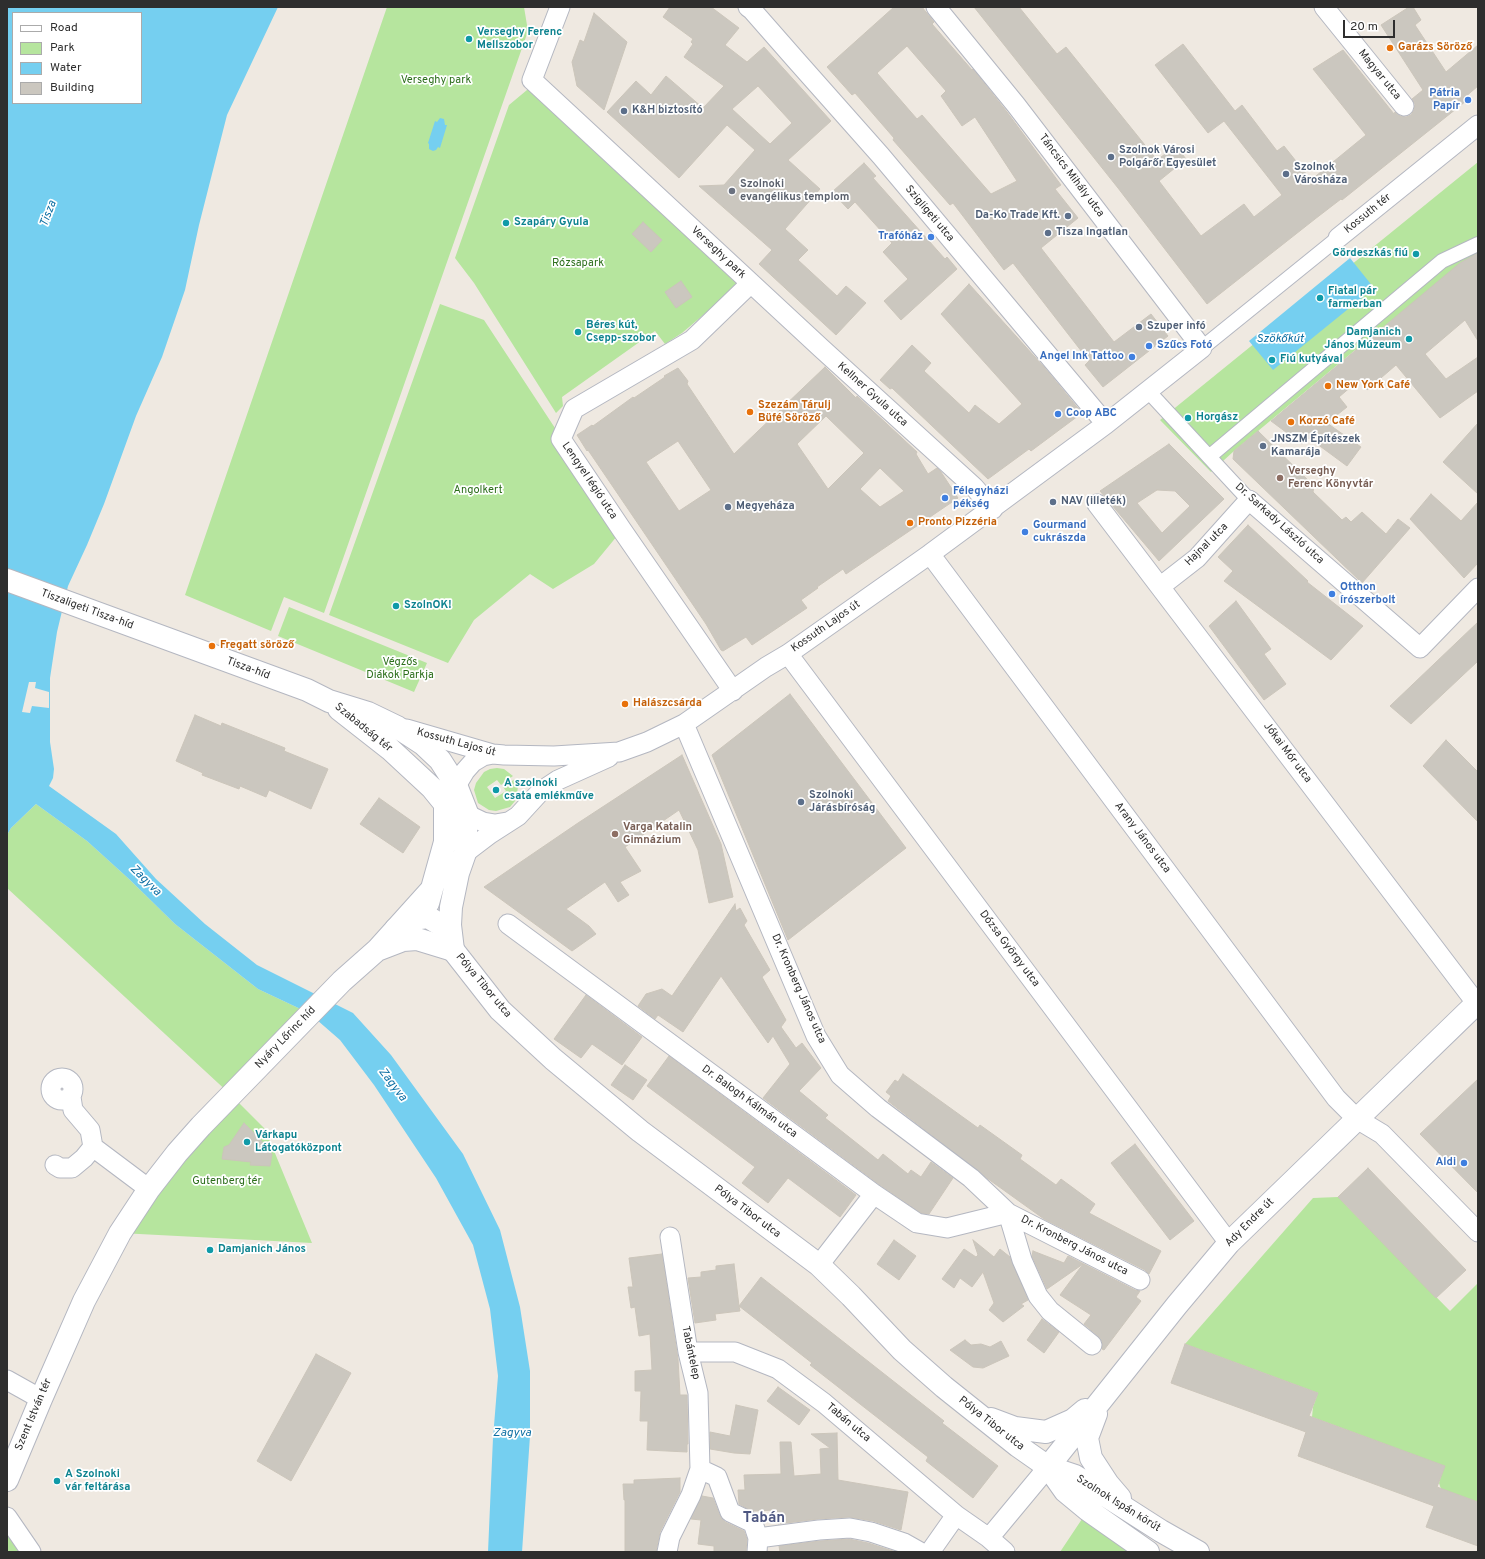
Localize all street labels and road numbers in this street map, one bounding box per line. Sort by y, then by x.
street label: Magyar utca [1355,47,1403,103]
street label: Táncsics Mihály utca [1035,132,1107,220]
street label: Szigligeti utca [902,183,956,245]
street label: Kossuth tér [1342,191,1394,237]
street label: Verseghy park [688,224,748,282]
street label: Kellner Gyula utca [834,360,910,430]
street label: Lengyel légió utca [558,440,620,522]
street label: Dr. Sarkady László utca [1232,481,1326,567]
street label: Hajnal utca [1183,521,1231,569]
street label: Tiszaligeti Tisza-híd [39,587,135,633]
street label: Kossuth Lajos út [789,598,863,656]
street label: Tisza-híd [225,655,271,683]
street label: Szabadság tér [332,701,394,755]
street label: Jókai Mór utca [1260,720,1314,786]
street label: Kossuth Lajos út [415,726,497,760]
street label: Arany János utca [1111,800,1173,876]
street label: Dózsa György utca [976,908,1042,990]
street label: Dr. Kronberg János utca [768,932,828,1046]
street label: Pólya Tibor utca [452,951,514,1021]
street label: Nyáry Lőrinc híd [253,1004,319,1072]
street label: Dr. Balogh Kálmán utca [699,1063,799,1141]
street label: Pólya Tibor utca [711,1183,783,1241]
street label: Ady Endre út [1223,1196,1277,1250]
street label: Dr. Kronberg János utca [1018,1213,1130,1279]
street label: Tabántelep [678,1325,702,1381]
street label: Szent István tér [13,1377,55,1453]
street label: Pólya Tibor utca [955,1394,1027,1454]
street label: Tabán utca [823,1401,873,1445]
street label: Szolnok Ispán körút [1073,1473,1163,1535]

